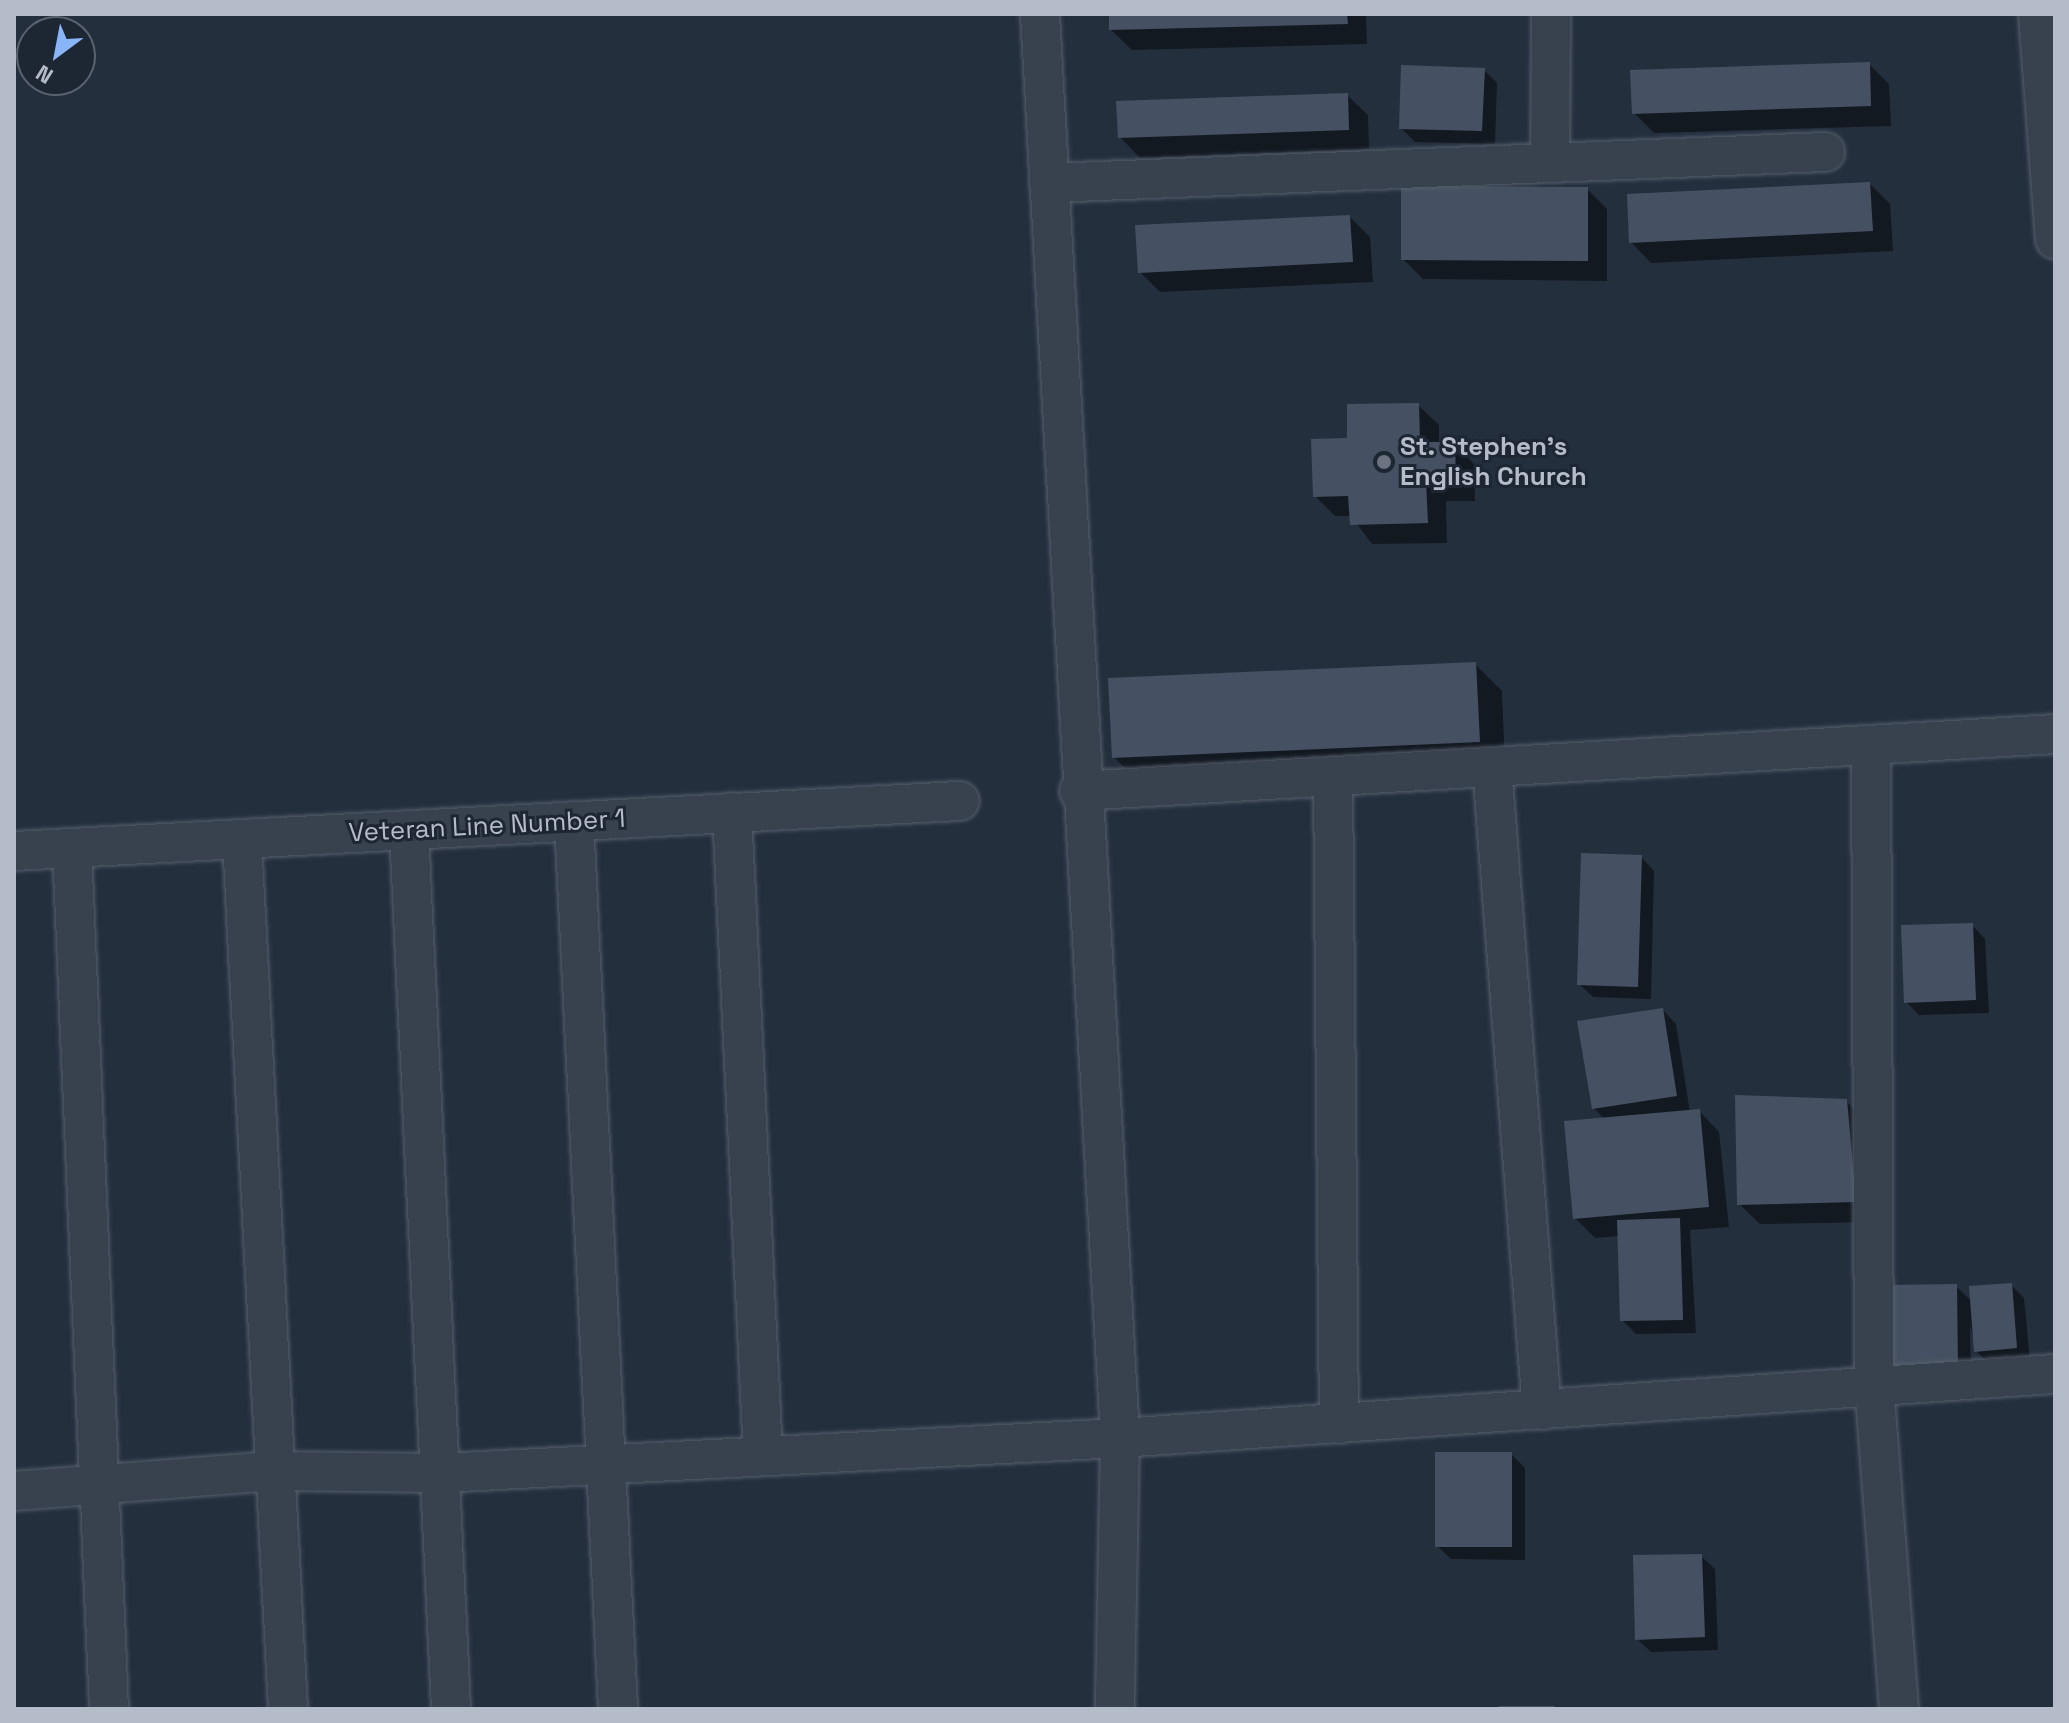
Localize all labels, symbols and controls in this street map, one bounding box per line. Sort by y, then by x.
north arrow [16,16,96,96]
text: N [31,59,58,90]
place label: St. Stephen's English Church [1400,431,1587,492]
marker: St. Stephen's English Church [1375,453,1393,471]
street label: Veteran Line Number 1 [348,803,626,849]

